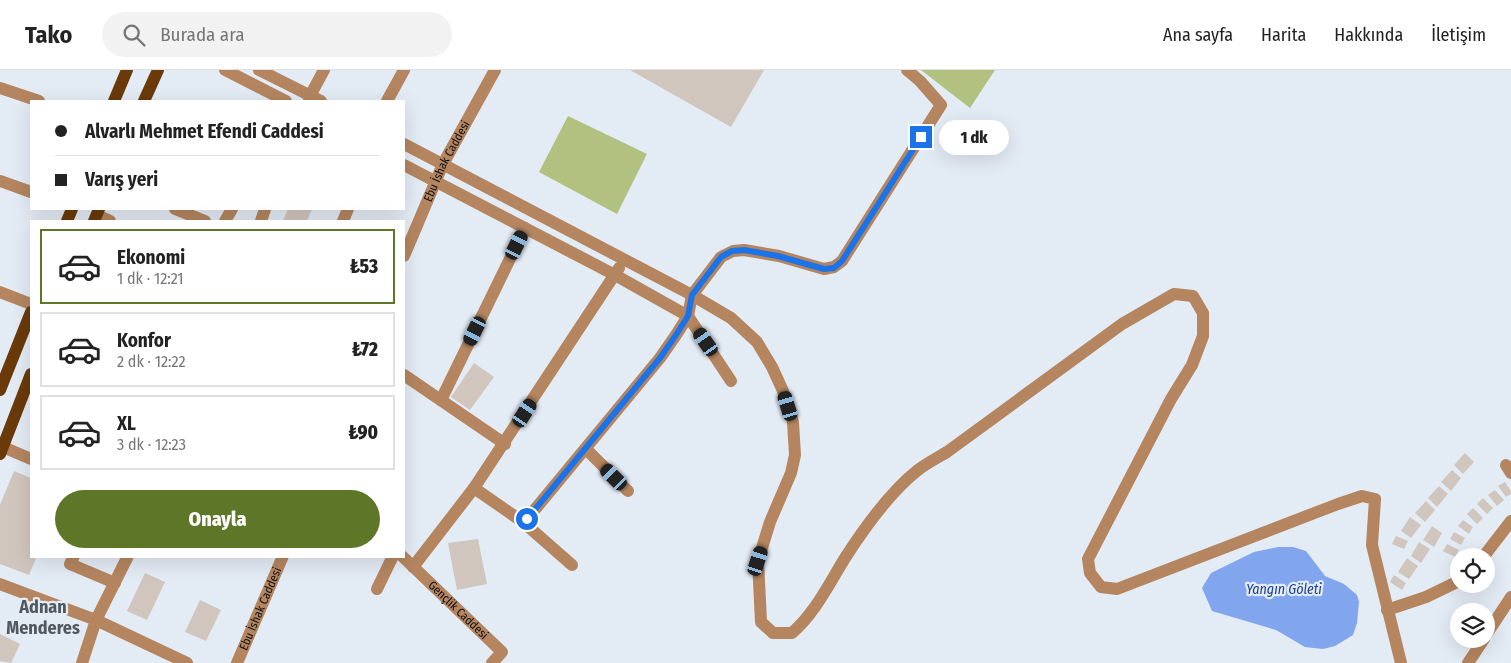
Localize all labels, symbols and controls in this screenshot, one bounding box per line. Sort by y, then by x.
search box [102,12,452,57]
text: Tako [25,21,72,49]
icon: search [120,21,148,49]
text: Burada ara [160,23,245,46]
text: Ana sayfa [1163,24,1233,46]
text: Harita [1261,24,1306,46]
text: Hakkında [1334,24,1403,46]
text: İletişim [1431,24,1486,46]
street label: Ebu İshak Caddesi [421,118,473,204]
text: Alvarlı Mehmet Efendi Caddesi [85,120,324,143]
callout: 1 dk [938,120,1008,154]
route end [910,126,932,148]
text: 1 dk [960,128,988,147]
text: Varış yeri [85,168,158,191]
car [503,228,530,262]
icon: car [57,244,102,289]
text: Ekonomi [117,246,185,269]
text: ₺53 [350,255,378,278]
text: 1 dk · 12:21 [117,269,184,288]
car [461,314,488,348]
car [691,325,720,359]
icon: car [57,327,102,372]
text: Konfor [117,329,171,352]
text: ₺72 [352,338,378,361]
text: 2 dk · 12:22 [117,352,186,371]
car [776,389,799,423]
car [510,396,539,430]
icon: car [57,410,102,455]
text: XL [117,412,136,435]
text: ₺90 [348,421,378,444]
text: 3 dk · 12:23 [117,435,186,454]
car [598,461,629,493]
button: Onayla [55,490,380,548]
route start [516,508,538,530]
car [746,544,769,578]
map controls [1450,548,1495,648]
button: locate [1450,548,1495,593]
street label: Ebu İshak Caddesi [236,565,284,652]
street label: Gençlik Caddesi [425,578,491,642]
water label: Yangın Göleti [1246,581,1322,598]
district label: Adnan Menderes [6,596,80,639]
button: layers [1450,603,1495,648]

